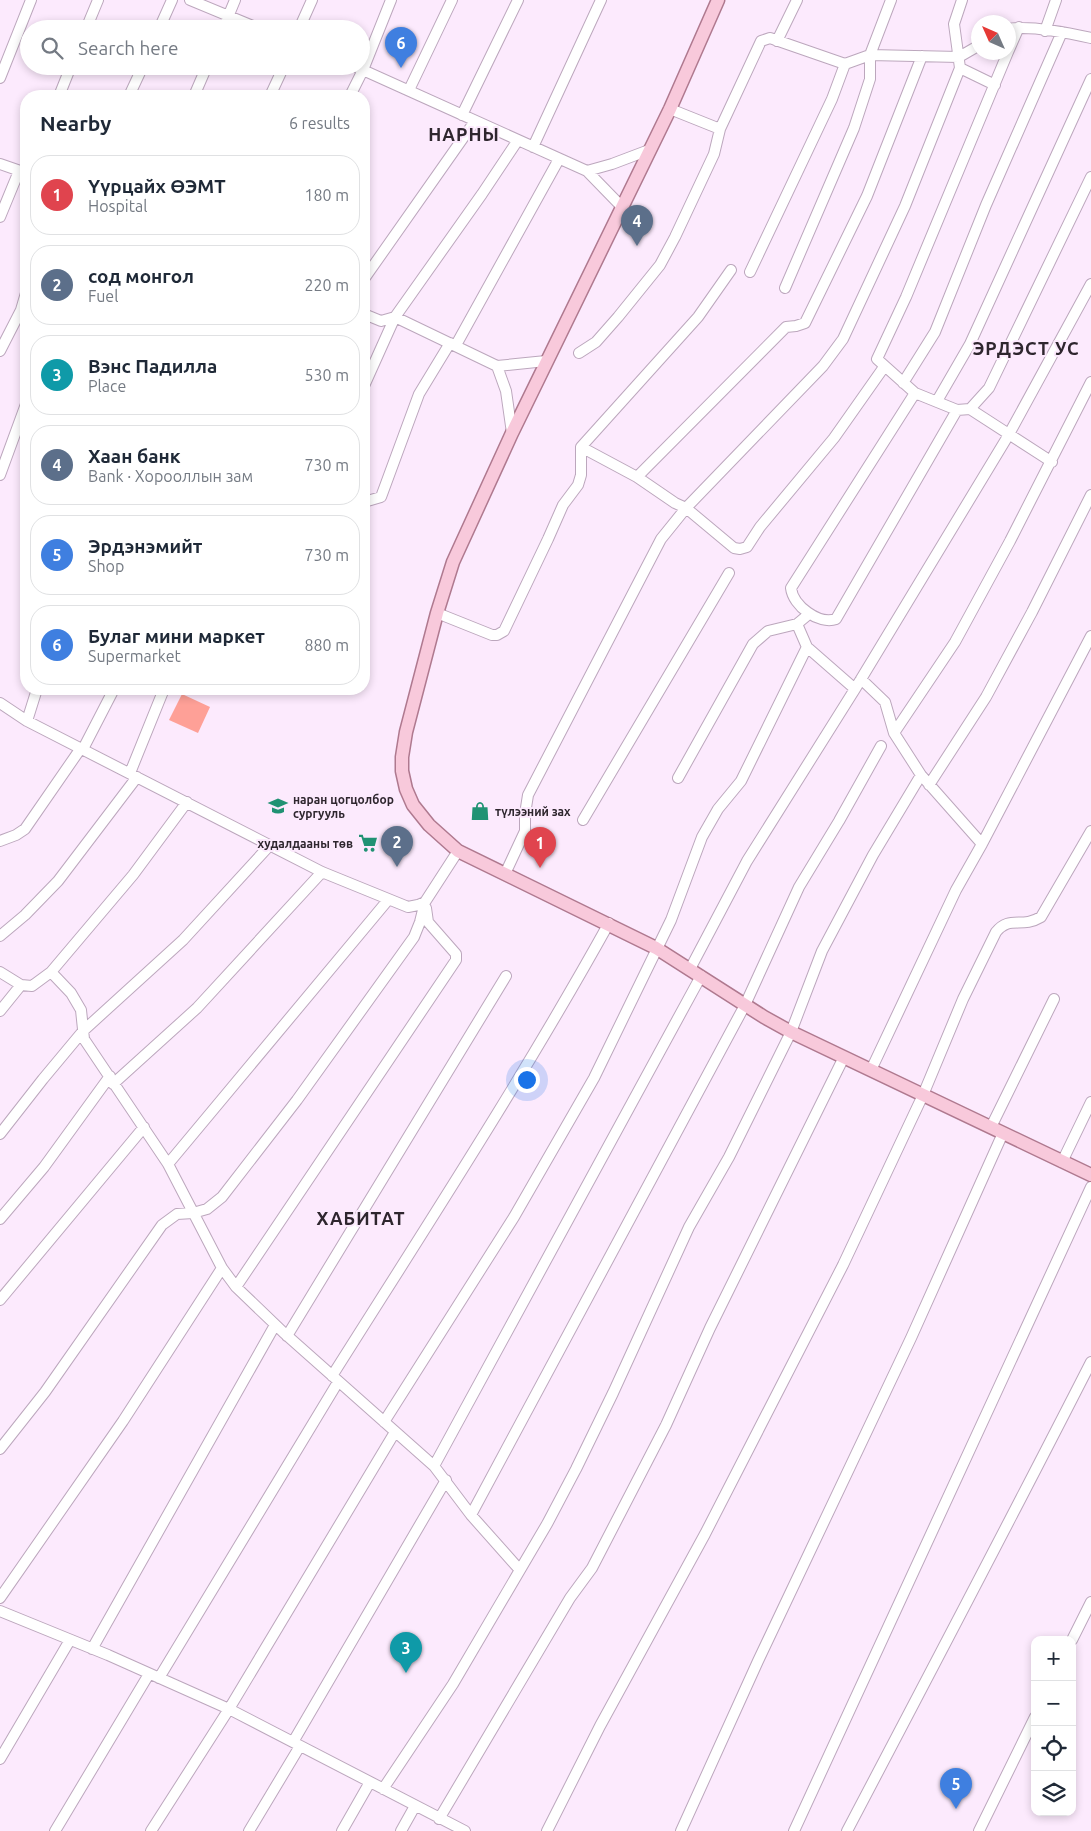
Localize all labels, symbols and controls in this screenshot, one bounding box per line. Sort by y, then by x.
north arrow [971,15,1016,60]
search box [20,20,370,75]
pin: 6 [385,27,417,68]
icon: search [38,34,66,62]
text: Search here [78,37,178,59]
text: Nearby [40,111,111,135]
text: 6 results [289,114,350,132]
district label: НАРНЫ [428,124,500,144]
text: Үүрцайх ӨЭМТ [88,175,226,197]
text: 1 [52,186,62,204]
text: 180 m [304,186,349,204]
text: Hospital [88,197,147,215]
pin: 4 [621,205,653,246]
text: сод монгол [88,265,194,287]
text: 2 [52,276,62,294]
text: 220 m [304,276,349,294]
text: Fuel [88,287,118,305]
district label: ЭРДЭСТ УС [972,338,1080,358]
text: Вэнс Падилла [88,355,217,377]
text: 3 [52,366,62,384]
text: 530 m [304,366,349,384]
text: Place [88,377,126,395]
text: Хаан банк [88,445,181,467]
text: 4 [52,456,62,474]
text: 730 m [304,456,349,474]
text: Bank · Хорооллын зам [88,467,253,485]
text: Эрдэнэмийт [88,535,202,557]
text: 5 [52,546,62,564]
text: 730 m [304,546,349,564]
text: Shop [88,557,124,575]
text: Булаг мини маркет [88,625,265,647]
text: 6 [52,636,62,654]
text: 880 m [304,636,349,654]
text: Supermarket [88,647,181,665]
place label: наран цогцолбор сургууль [293,793,394,820]
school or university icon: наран цогцолбор сургууль [267,795,289,817]
shop icon: түлээний зах [469,800,491,822]
place label: түлээний зах [495,805,571,818]
pin: 2 [381,826,413,867]
pin: 1 [524,827,556,868]
supermarket icon: худалдааны төв [357,832,379,854]
place label: худалдааны төв [258,837,353,850]
your location [514,1067,540,1093]
district label: ХАБИТАТ [317,1208,405,1228]
pin: 3 [390,1632,422,1673]
map controls [1031,1636,1076,1816]
button: + [1031,1636,1076,1681]
button: − [1031,1681,1076,1726]
button: locate [1031,1726,1076,1771]
pin: 5 [940,1768,972,1809]
button: layers [1031,1771,1076,1816]

